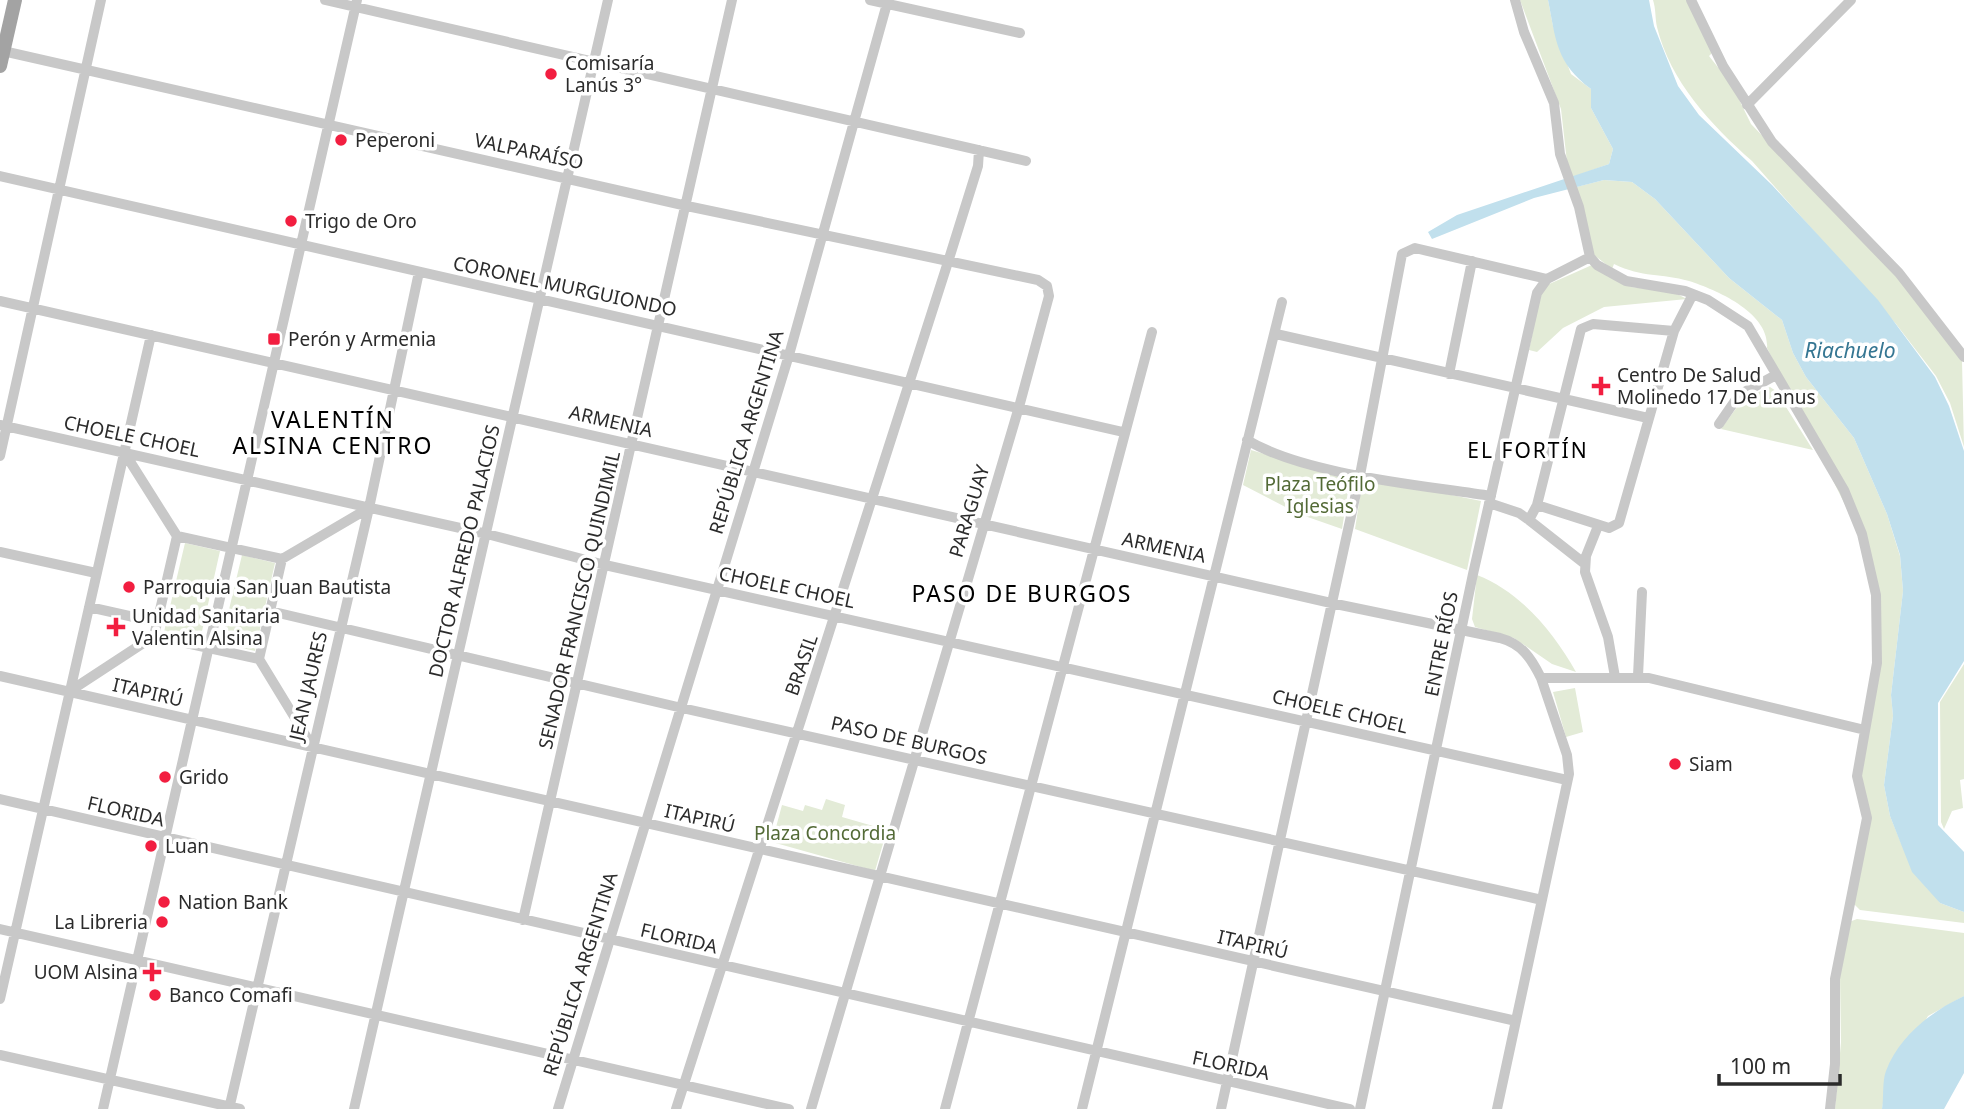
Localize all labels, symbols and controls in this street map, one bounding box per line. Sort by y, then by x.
place label: Comisaría Lanús 3° [565,50,654,98]
marker: Comisaría Lanús 3° [543,66,559,82]
place label: Peperoni [355,127,435,153]
street label: VALPARAÍSO [472,127,586,175]
marker: Peperoni [333,132,349,148]
place label: Trigo de Oro [305,208,417,234]
marker: Trigo de Oro [283,213,299,229]
street label: CORONEL MURGUIONDO [451,250,679,322]
place label: Perón y Armenia [288,326,436,352]
street label: REPÚBLICA ARGENTINA [703,326,790,537]
marker: Perón y Armenia [266,331,282,347]
water label: Riachuelo [1805,336,1895,364]
place label: Centro De Salud Molinedo 17 De Lanus [1617,362,1816,410]
marker: Centro De Salud Molinedo 17 De Lanus [1591,376,1611,396]
street label: ARMENIA [567,399,656,443]
district label: VALENTÍN ALSINA CENTRO [232,403,434,461]
street label: CHOELE CHOEL [62,409,202,463]
street label: DOCTOR ALFREDO PALACIOS [422,422,506,680]
district label: EL FORTÍN [1467,436,1589,464]
street label: SENADOR FRANCISCO QUINDIMIL [532,448,626,752]
street label: PARAGUAY [943,461,995,560]
park label: Plaza Teófilo Iglesias [1265,471,1375,519]
street label: ARMENIA [1120,525,1209,569]
street label: CHOELE CHOEL [717,560,857,614]
place label: Parroquia San Juan Bautista [143,574,391,600]
district label: PASO DE BURGOS [912,577,1133,609]
marker: Parroquia San Juan Bautista [121,579,137,595]
street label: ENTRE RÍOS [1418,589,1464,699]
place label: Unidad Sanitaria Valentin Alsina [132,603,280,651]
marker: Unidad Sanitaria Valentin Alsina [106,617,126,637]
street label: JEAN JAURES [282,629,333,745]
street label: BRASIL [778,631,824,699]
street label: ITAPIRÚ [110,671,186,713]
street label: CHOELE CHOEL [1270,683,1410,739]
street label: PASO DE BURGOS [828,709,990,771]
place label: Siam [1689,751,1733,777]
marker: Siam [1667,756,1683,772]
place label: Grido [179,764,229,790]
marker: Grido [157,769,173,785]
street label: FLORIDA [85,790,168,833]
street label: ITAPIRÚ [662,797,738,839]
park label: Plaza Concordia [754,820,896,846]
place label: Luan [165,833,209,859]
marker: Luan [143,838,159,854]
street label: REPÚBLICA ARGENTINA [537,868,624,1079]
place label: Nation Bank [178,889,288,915]
marker: Nation Bank [156,894,172,910]
place label: La Libreria [54,909,148,935]
marker: La Libreria [154,914,170,930]
street label: FLORIDA [638,917,721,960]
street label: ITAPIRÚ [1215,923,1291,965]
place label: UOM Alsina [34,959,138,985]
marker: UOM Alsina [144,964,160,980]
place label: Banco Comafi [169,982,293,1008]
marker: Banco Comafi [147,987,163,1003]
scale bar [1719,1042,1840,1086]
street label: FLORIDA [1190,1044,1273,1086]
text: 100 m [1730,1052,1791,1080]

